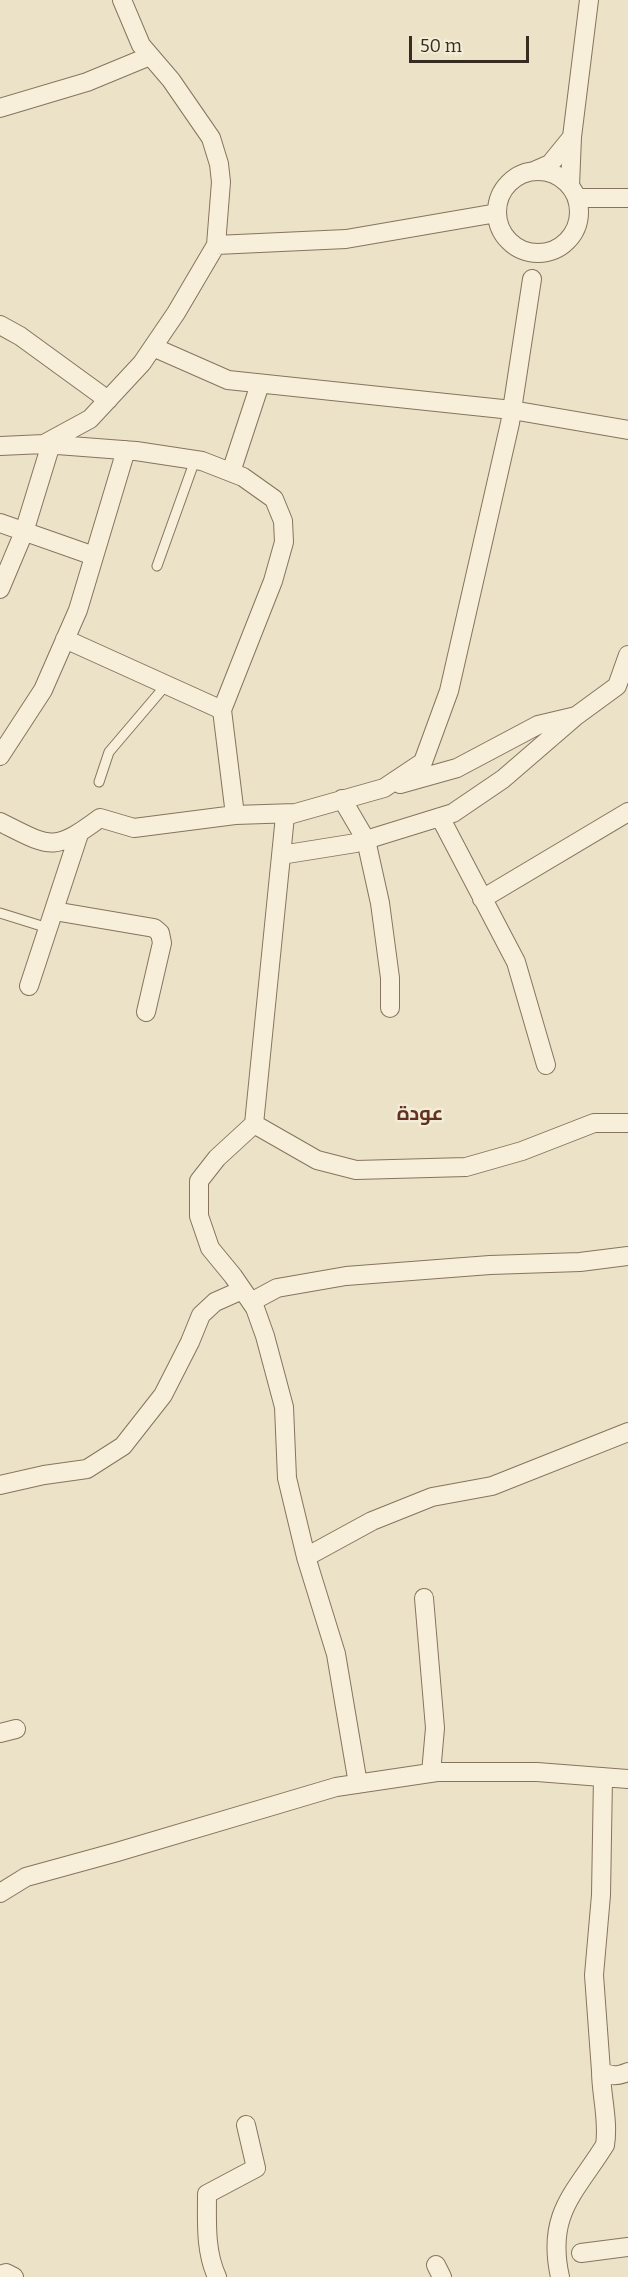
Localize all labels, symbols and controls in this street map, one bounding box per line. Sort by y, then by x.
scale bar [412,24,532,62]
text: 50 m [420,35,462,57]
district label: عودة [397,1102,443,1126]

